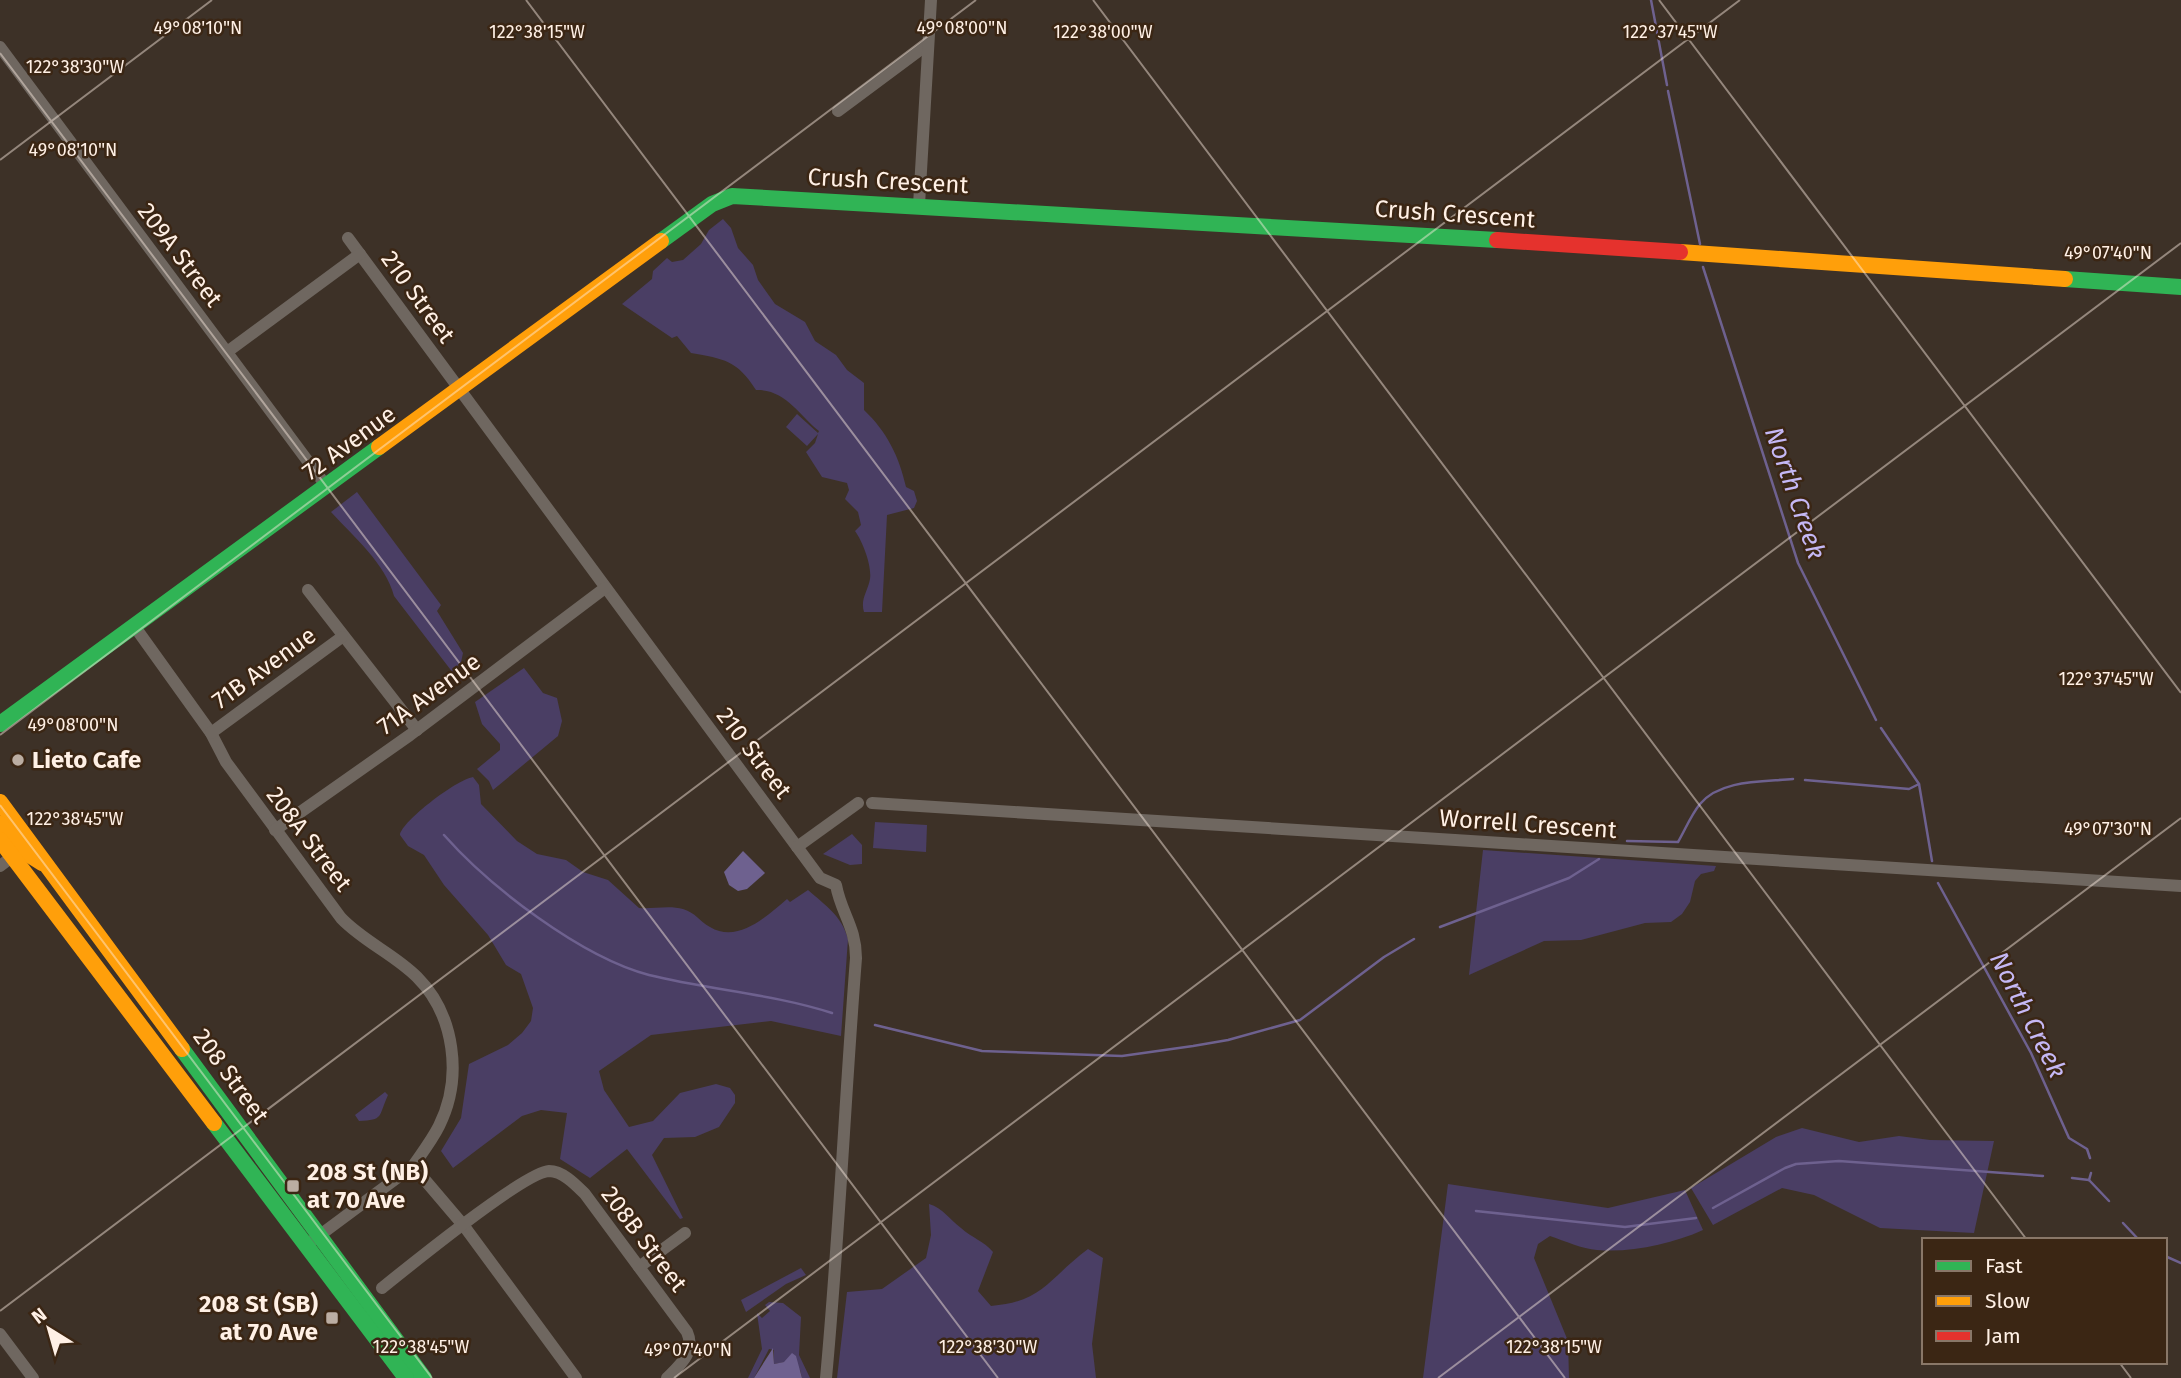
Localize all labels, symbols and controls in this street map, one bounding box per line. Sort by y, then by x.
text: 49°08'10"N [154,17,242,39]
text: 49°08'00"N [917,17,1007,39]
text: 122°38'15"W [489,21,585,43]
text: 122°38'00"W [1053,21,1153,43]
text: 122°37'45"W [1622,21,1718,43]
text: 122°38'30"W [26,56,124,78]
text: 49°08'10"N [29,139,117,161]
street label: Crush Crescent [807,163,969,199]
street label: Crush Crescent [1374,194,1536,234]
street label: 209A Street [132,198,228,313]
text: 49°07'40"N [2064,242,2152,264]
street label: 210 Street [375,246,461,349]
street label: 72 Avenue [297,400,401,486]
water label: North Creek [1758,423,1832,563]
street label: 71B Avenue [207,621,321,715]
street label: 71A Avenue [372,647,486,741]
text: 122°37'45"W [2058,668,2154,690]
street label: 210 Street [711,702,797,804]
text: 49°08'00"N [28,714,118,736]
place label: Lieto Cafe [32,746,141,774]
marker: Lieto Cafe [10,752,26,768]
street label: 208A Street [261,781,358,897]
street label: Worrell Crescent [1438,804,1618,844]
text: 122°38'45"W [27,808,124,830]
text: 49°07'30"N [2064,818,2152,840]
water label: North Creek [1983,947,2073,1083]
street label: 208 Street [187,1023,275,1129]
place label: 208 St (NB) at 70 Ave [307,1158,428,1214]
marker: 208 St (NB) at 70 Ave [285,1178,301,1194]
street label: 208B Street [595,1181,693,1297]
legend [1922,1238,2167,1364]
text: Fast [1985,1253,2023,1279]
text: Slow [1985,1288,2030,1314]
place label: 208 St (SB) at 70 Ave [199,1290,318,1346]
north arrow [14,1294,84,1364]
text: N [27,1303,51,1329]
marker: 208 St (SB) at 70 Ave [324,1310,340,1326]
text: Jam [1985,1323,2021,1349]
text: 122°38'45"W [373,1336,470,1358]
text: 122°38'30"W [939,1336,1037,1358]
text: 122°38'15"W [1506,1336,1602,1358]
text: 49°07'40"N [644,1339,732,1361]

